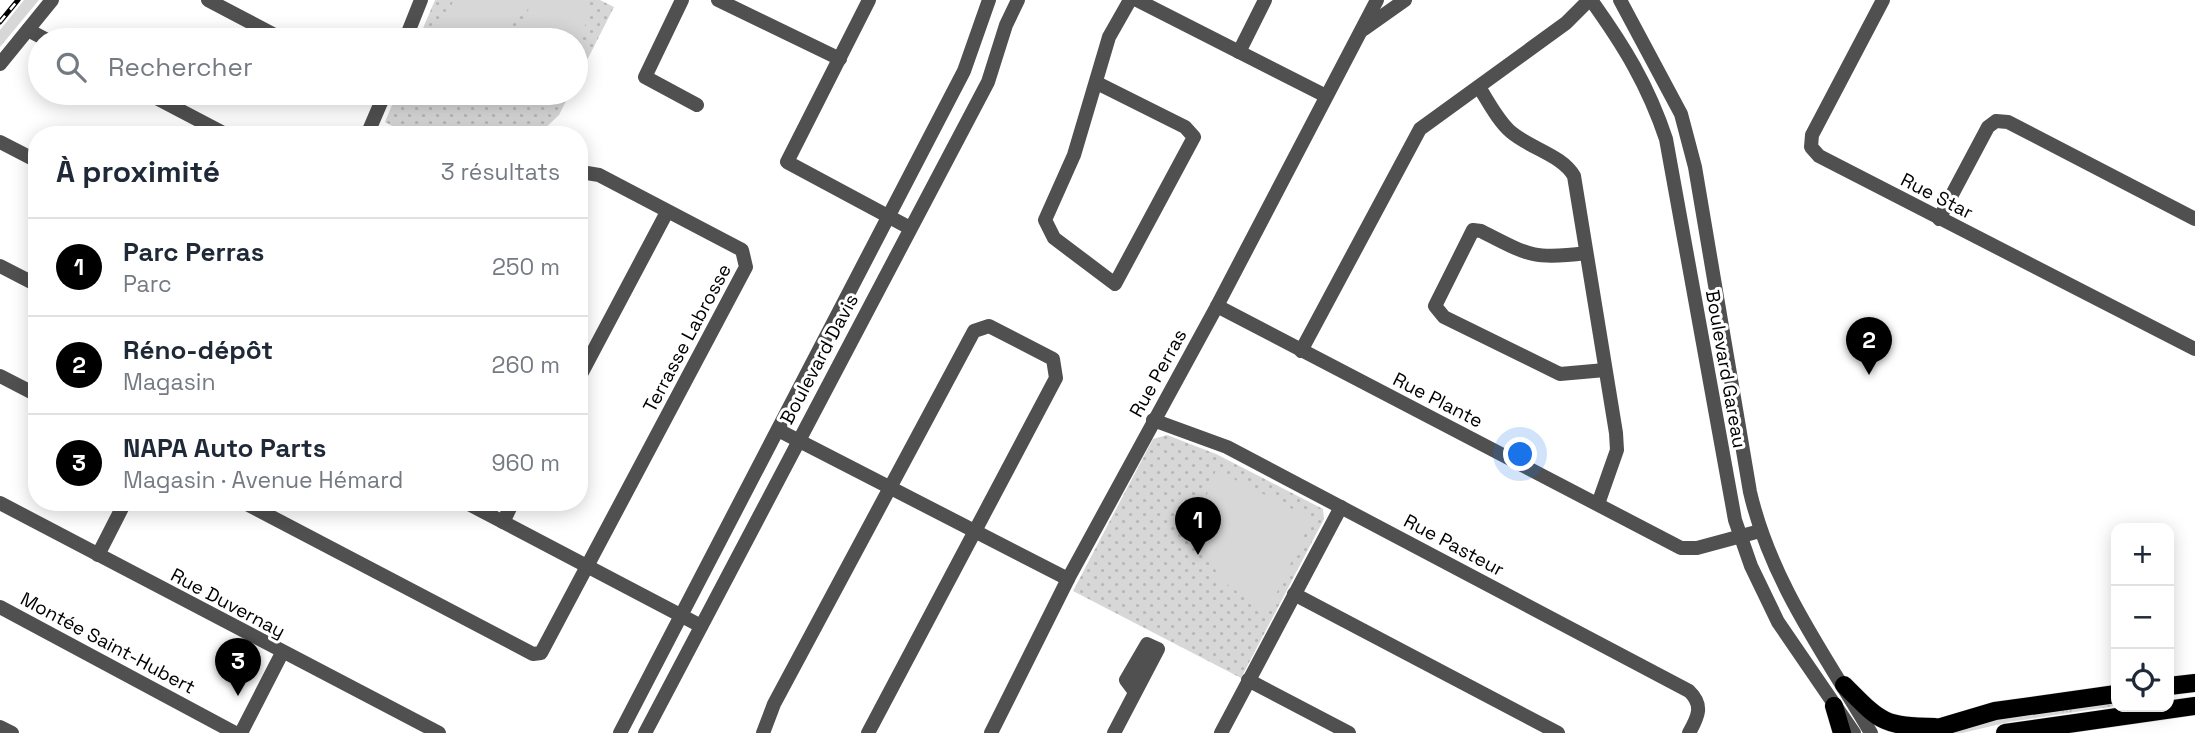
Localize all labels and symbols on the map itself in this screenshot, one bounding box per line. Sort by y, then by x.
street label: Rue Star [1897,167,1977,225]
street label: Terrasse Labrosse [637,259,737,417]
street label: Boulevard Gareau [1700,288,1752,450]
street label: Boulevard Davis [774,289,864,429]
pin: 2 [1846,317,1892,375]
street label: Rue Perras [1124,325,1192,421]
street label: Rue Plante [1389,367,1487,433]
your location [1503,437,1537,471]
pin: 1 [1175,497,1221,555]
street label: Rue Pasteur [1400,508,1508,582]
street label: Rue Duvernay [166,562,290,644]
street label: Montée Saint-Hubert [16,586,200,700]
pin: 3 [215,638,261,696]

